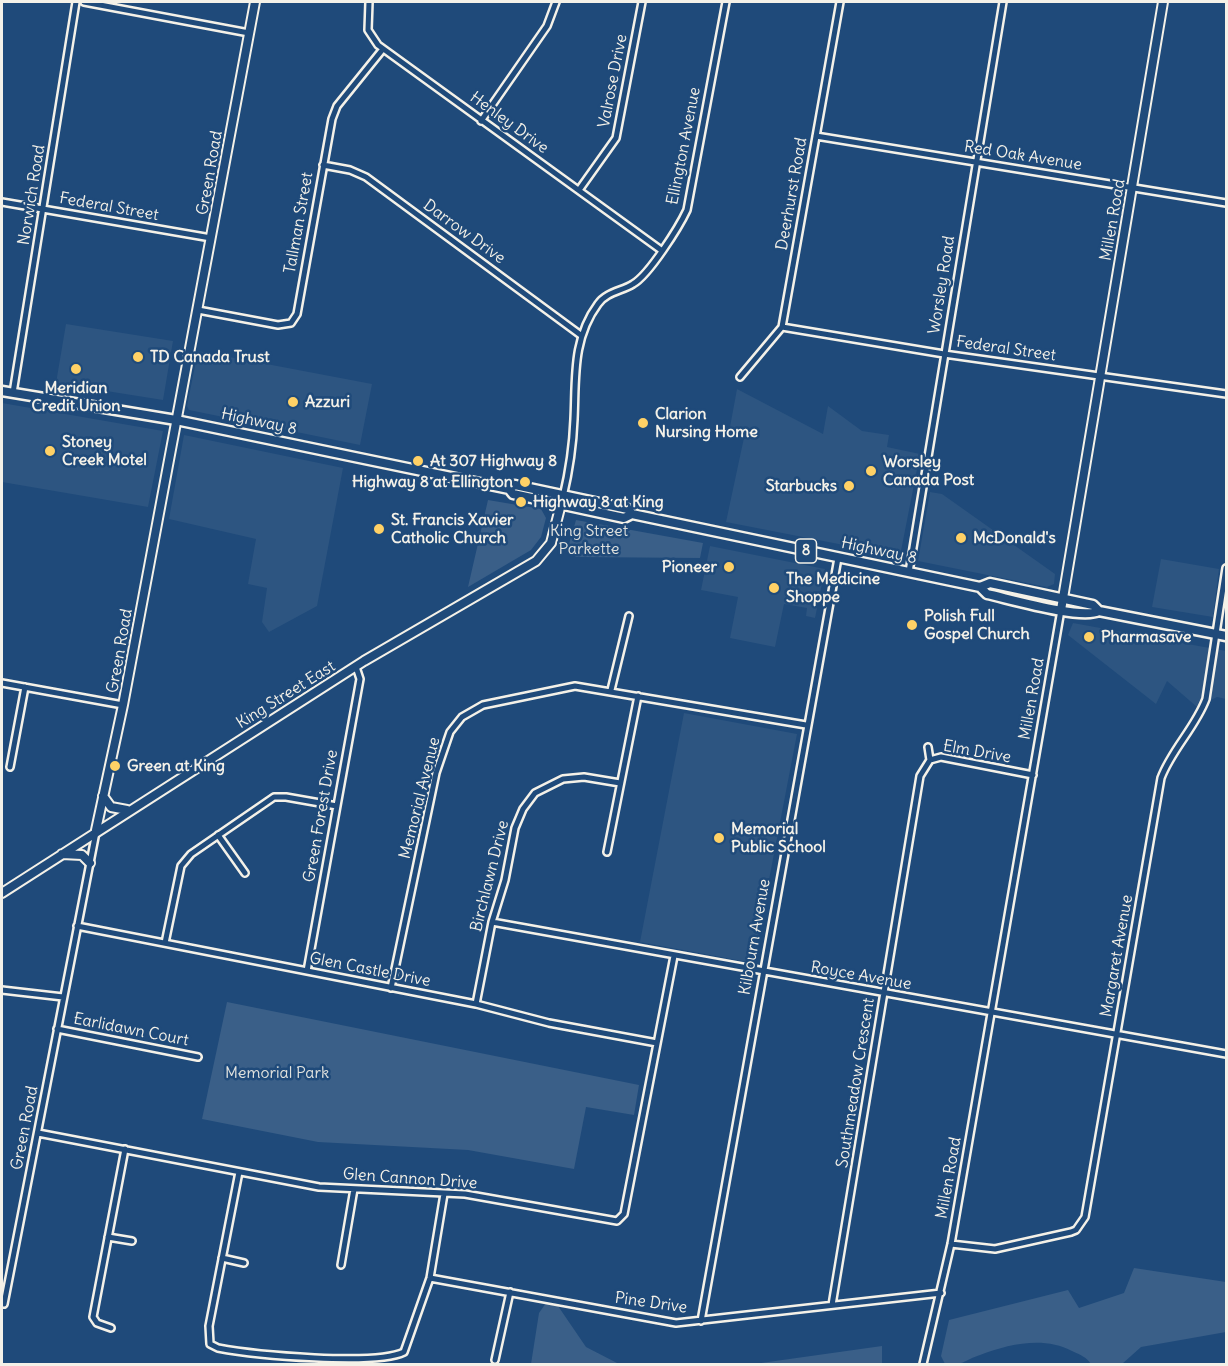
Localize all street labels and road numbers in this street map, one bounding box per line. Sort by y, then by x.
street label: Valrose Drive [595,33,631,129]
street label: Ellington Avenue [663,86,705,206]
street label: Henley Drive [466,88,552,158]
street label: Green Road [193,129,227,217]
street label: Deerhurst Road [773,136,811,252]
street label: Red Oak Avenue [963,137,1083,175]
street label: Norwich Road [15,143,49,247]
street label: Tallman Street [281,171,317,275]
street label: Millen Road [1096,178,1130,262]
street label: Federal Street [58,189,160,225]
street label: Darrow Drive [419,196,509,268]
street label: Worsley Road [925,234,959,336]
street label: Federal Street [955,333,1057,365]
street label: Highway 8 [219,405,299,439]
street label: Highway 8 [839,534,919,568]
road number: 8 [796,539,816,563]
street label: Green Road [103,607,137,695]
street label: King Street East [233,657,339,733]
street label: Millen Road [1015,657,1049,741]
street label: Memorial Avenue [396,735,444,861]
street label: Elm Drive [942,737,1012,767]
street label: Green Forest Drive [300,748,342,884]
street label: Birchlawn Drive [467,818,513,934]
street label: Kilbourn Avenue [735,877,775,997]
street label: Margaret Avenue [1097,893,1137,1019]
street label: Glen Castle Drive [308,949,432,991]
street label: Royce Avenue [809,958,913,994]
street label: Southmeadow Crescent [833,997,879,1169]
street label: Earlidawn Court [72,1009,190,1051]
street label: Green Road [7,1084,43,1172]
street label: Millen Road [932,1136,966,1220]
street label: Glen Cannon Drive [342,1165,478,1193]
street label: Pine Drive [614,1288,688,1318]

